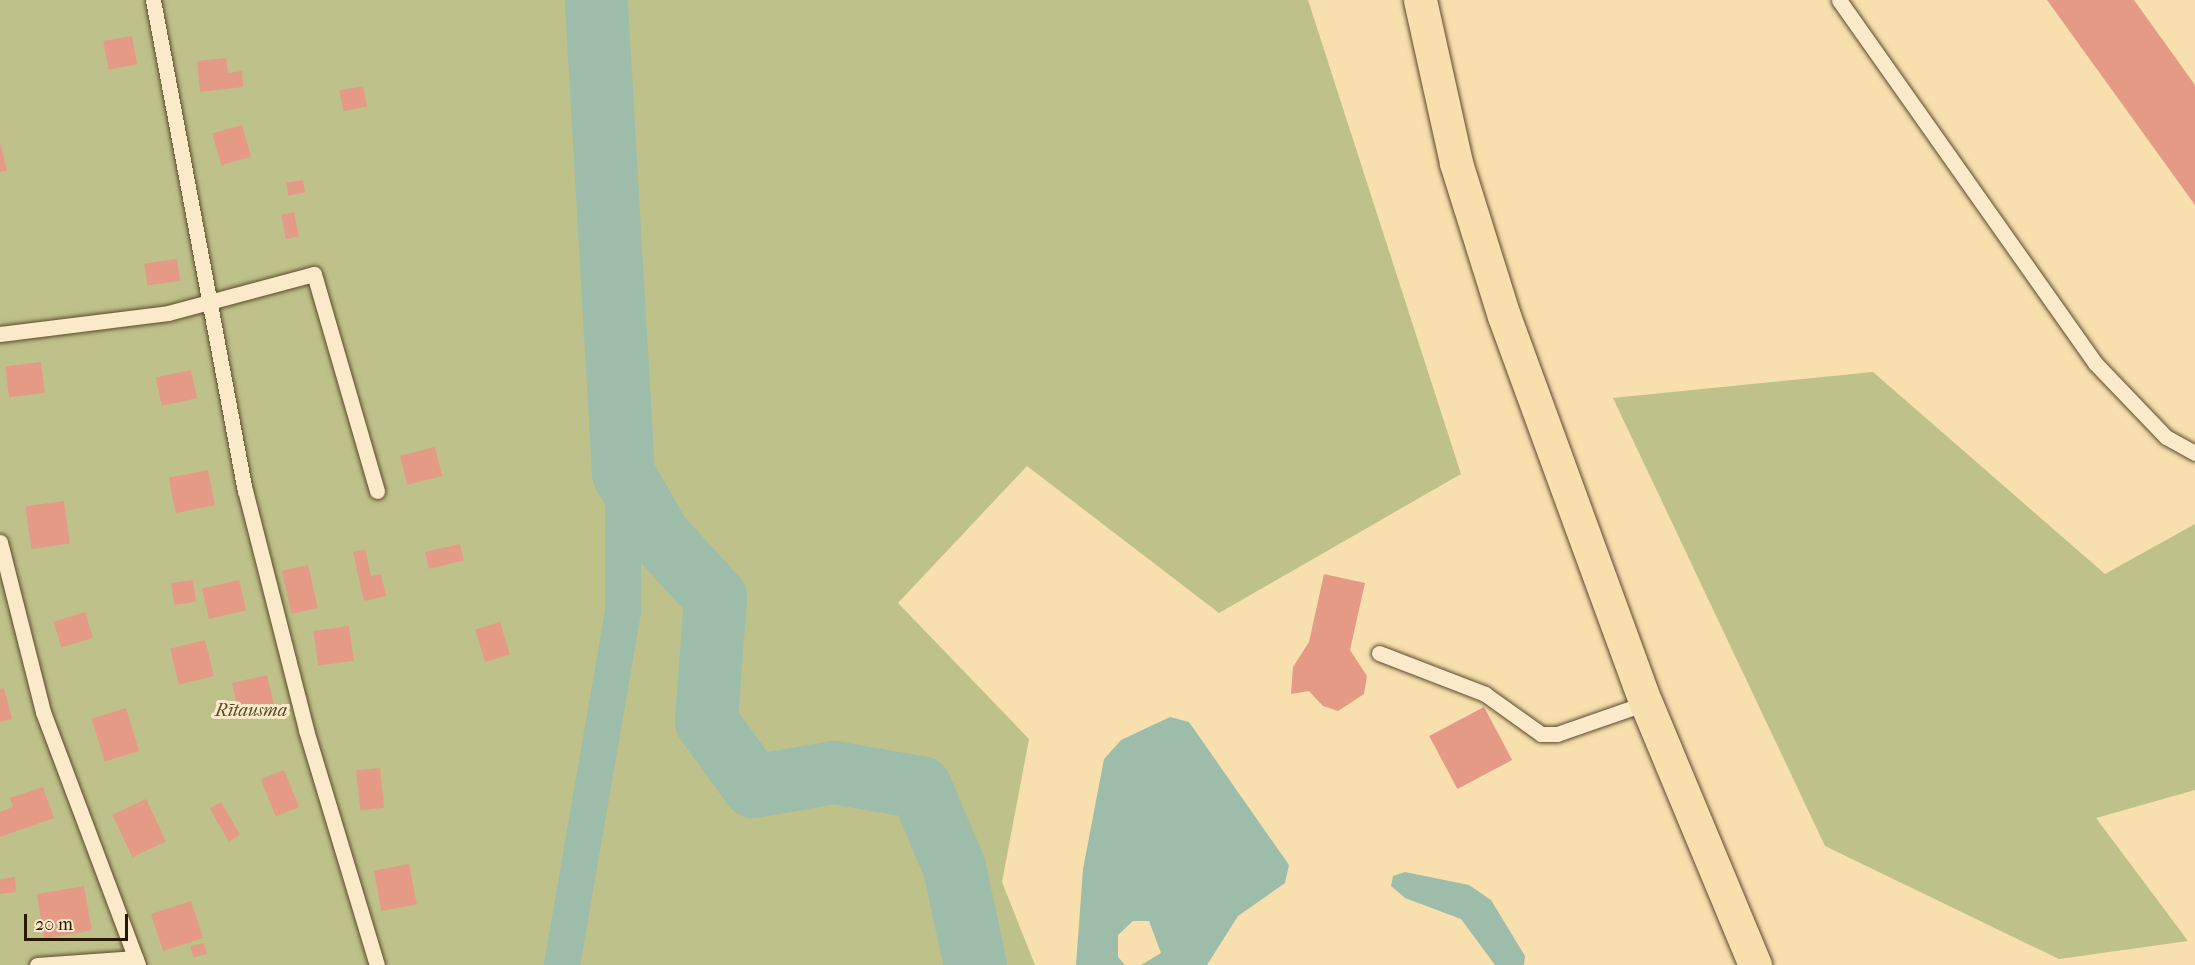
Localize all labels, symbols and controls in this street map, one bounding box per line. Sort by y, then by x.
park label: Rītausma [215,700,287,722]
scale bar [27,902,130,940]
text: 20 m [35,914,73,935]

